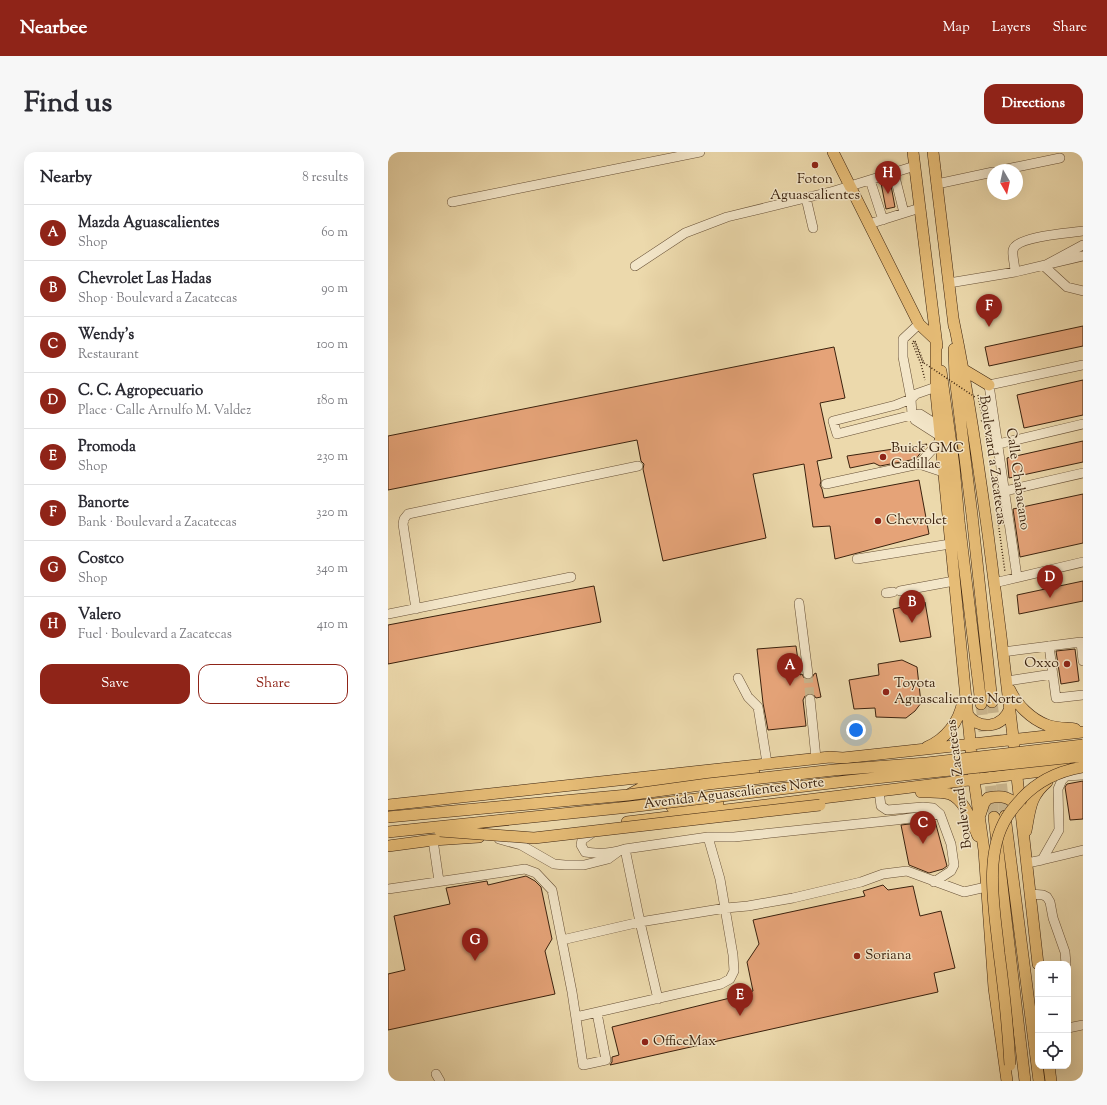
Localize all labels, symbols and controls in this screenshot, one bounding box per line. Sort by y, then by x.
text: Nearbee [20,15,87,42]
text: Map [943,18,970,38]
text: Layers [992,18,1030,38]
text: Share [1052,18,1087,38]
text: Find us [24,84,112,124]
button: Directions [984,84,1083,124]
marker: Foton Aguascalientes [810,160,820,170]
pin: H [875,161,901,194]
north arrow [987,164,1023,200]
text: Nearby [40,166,92,190]
text: 8 results [302,169,348,187]
place label: Foton Aguascalientes [770,170,860,206]
text: Mazda Aguascalientes [78,213,219,234]
text: A [48,224,58,242]
text: 60 m [321,224,348,242]
text: Shop [78,234,107,252]
text: Chevrolet Las Hadas [78,269,211,290]
text: B [49,280,57,298]
text: 90 m [321,280,348,298]
text: Shop · Boulevard a Zacatecas [78,290,237,308]
pin: F [976,294,1002,327]
text: Wendy's [78,325,134,346]
text: C [48,336,58,354]
text: 100 m [316,336,348,354]
text: Restaurant [78,346,139,364]
text: C. C. Agropecuario [78,381,203,402]
text: D [48,392,58,410]
text: 180 m [317,392,348,410]
street label: Boulevard a Zacatecas [973,394,1011,526]
text: Place · Calle Arnulfo M. Valdez [78,402,251,420]
street label: Calle Chabacano [1000,427,1034,532]
text: Promoda [78,437,136,458]
place label: Buick GMC Cadillac [891,439,964,475]
text: E [49,448,57,466]
text: 230 m [316,448,348,466]
marker: Buick GMC Cadillac [878,452,888,462]
text: Shop [78,458,107,476]
text: Banorte [78,493,129,514]
text: F [49,504,57,522]
text: 320 m [316,504,348,522]
place label: Chevrolet [886,511,947,531]
text: Bank · Boulevard a Zacatecas [78,514,237,532]
marker: Chevrolet [873,516,883,526]
text: Costco [78,549,124,570]
text: G [48,560,58,578]
text: 340 m [316,560,348,578]
pin: D [1037,565,1063,598]
text: Shop [78,570,107,588]
pin: B [899,590,925,623]
text: Valero [78,605,121,626]
text: H [48,616,58,634]
text: 410 m [317,616,348,634]
text: Fuel · Boulevard a Zacatecas [78,626,232,644]
pin: A [777,653,803,686]
place label: Oxxo [1024,654,1059,674]
marker: Oxxo [1062,659,1072,669]
button: Save [40,664,190,704]
button: Share [198,664,348,704]
place label: Toyota Aguascalientes Norte [894,674,1022,710]
marker: Toyota Aguascalientes Norte [881,687,891,697]
street label: Boulevard a Zacatecas [942,718,978,850]
your location [846,720,866,740]
street label: Avenida Aguascalientes Norte [643,773,825,815]
pin: C [910,811,936,844]
pin: G [462,928,488,961]
place label: Soriana [865,946,912,966]
marker: Soriana [852,951,862,961]
map controls [1035,961,1071,1069]
button: + [1035,961,1071,997]
pin: E [727,983,753,1016]
button: − [1035,997,1071,1033]
place label: OfficeMax [653,1032,716,1052]
button: locate [1035,1033,1071,1069]
marker: OfficeMax [640,1037,650,1047]

